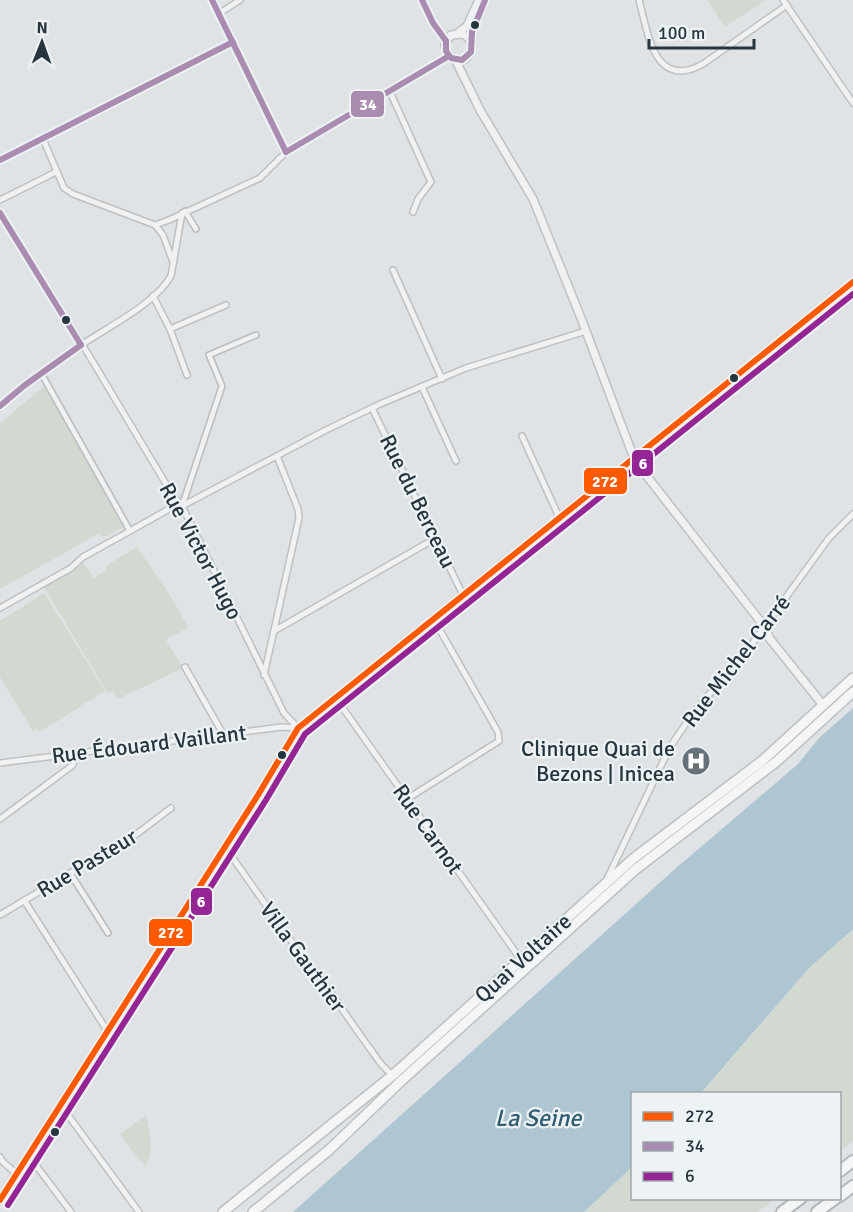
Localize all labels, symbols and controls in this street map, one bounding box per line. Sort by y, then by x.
north arrow [12,12,72,72]
scale bar [649,12,754,50]
text: N [37,18,48,38]
unlabelled marker [469,19,481,31]
text: 100 m [658,22,705,44]
line badge: 34 [350,90,385,118]
text: 34 [359,95,377,115]
unlabelled marker [60,314,72,326]
unlabelled marker [728,372,740,384]
street label: Rue du Berceau [374,430,462,572]
line badge: 6 [631,449,654,477]
text: 6 [639,454,648,474]
line badge: 272 [583,467,628,495]
text: 272 [592,472,618,492]
street label: Rue Victor Hugo [154,478,248,624]
street label: Rue Michel Carré [676,590,796,732]
street label: Rue Édouard Vaillant [50,719,248,769]
place label: Clinique Quai de Bezons | Inicea [521,735,675,787]
hospital icon: Clinique Quai de Bezons | Inicea [680,745,712,777]
unlabelled marker [276,749,288,761]
street label: Rue Carnot [387,779,469,880]
street label: Rue Pasteur [32,823,142,903]
line badge: 6 [190,887,213,916]
text: 6 [197,892,206,912]
street label: Villa Gauthier [254,897,352,1017]
street label: Quai Voltaire [469,907,577,1009]
line badge: 272 [148,918,193,947]
text: 272 [158,923,184,943]
legend [631,1092,841,1200]
water label: La Seine [495,1103,582,1133]
text: 272 [685,1105,714,1127]
unlabelled marker [49,1126,61,1138]
text: 34 [685,1135,705,1157]
text: 6 [685,1165,695,1187]

